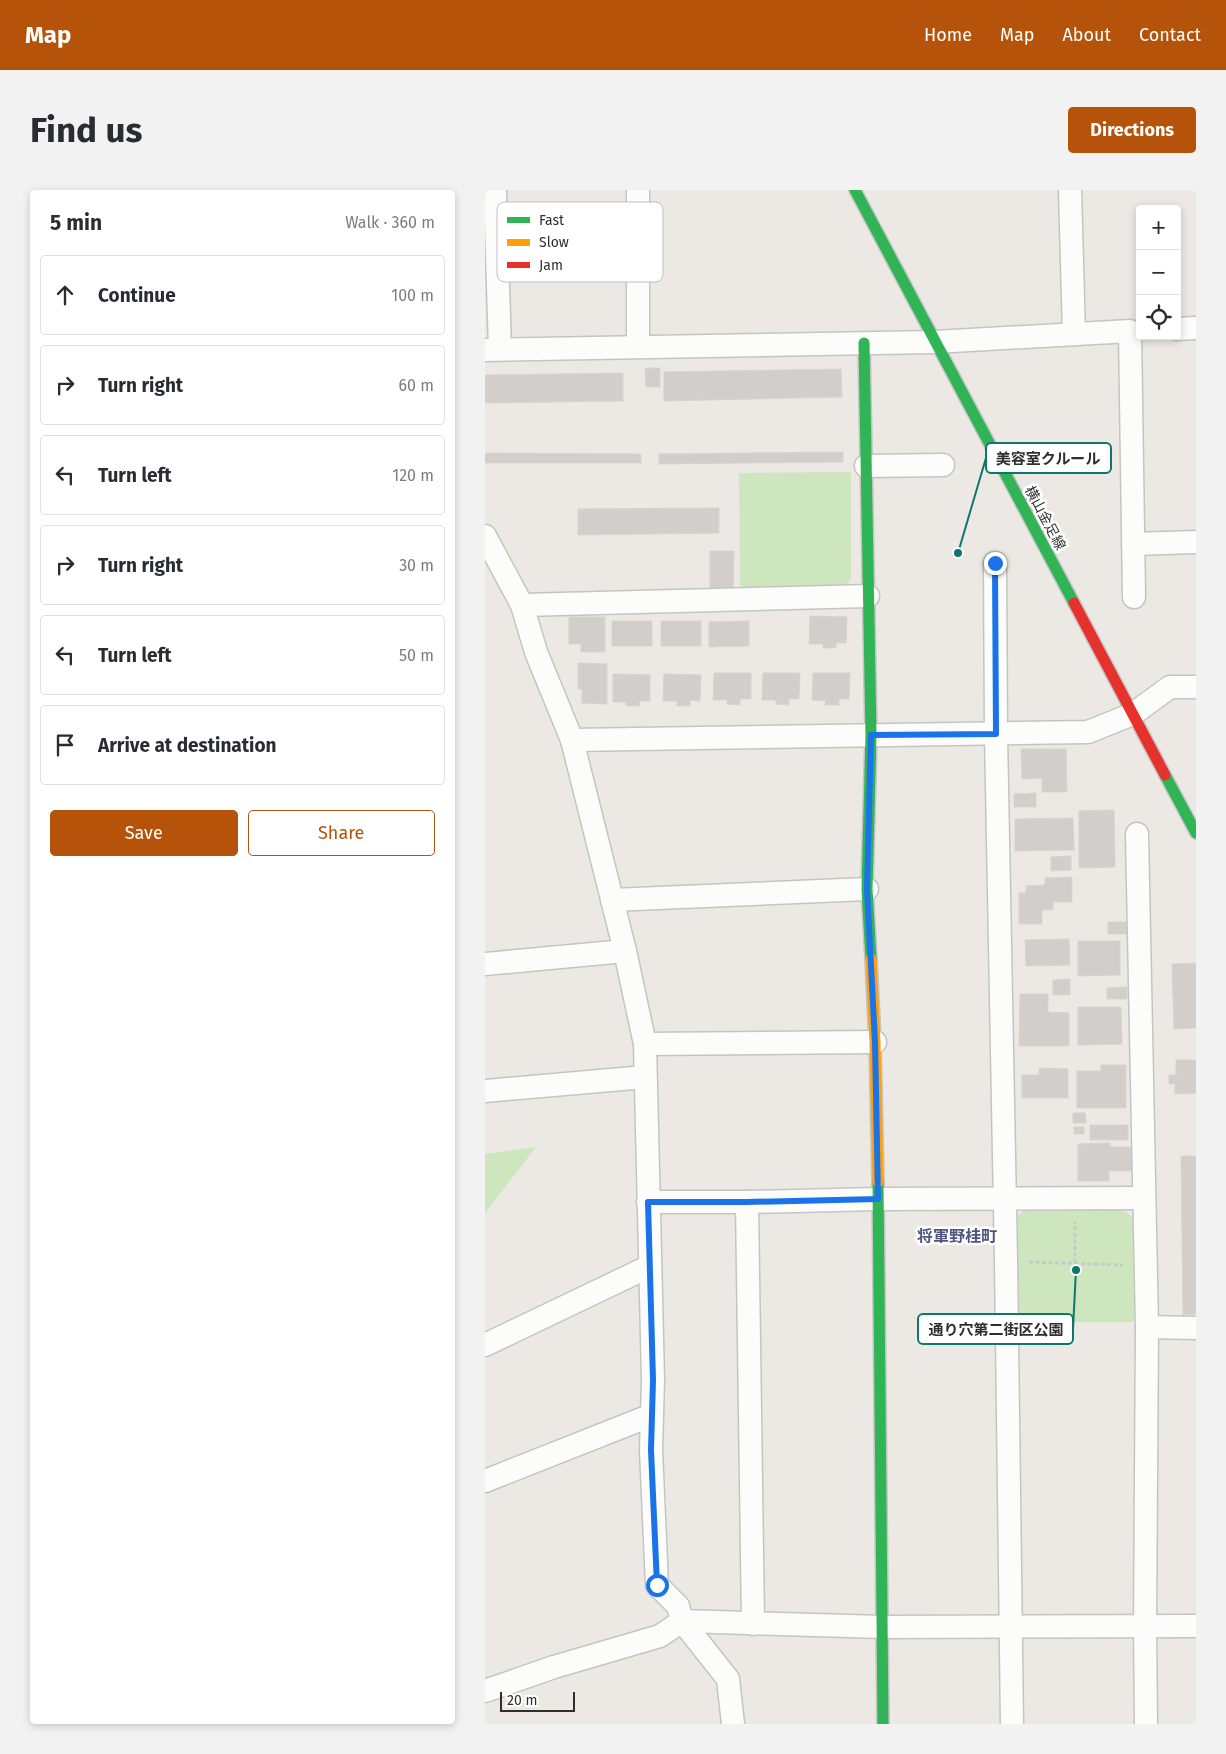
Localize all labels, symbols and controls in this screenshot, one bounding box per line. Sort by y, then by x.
text: Map [25,21,71,49]
text: Home [924,24,972,46]
text: Map [1000,24,1034,46]
text: About [1062,24,1111,46]
text: Contact [1139,24,1201,46]
button: Directions [1068,107,1196,153]
text: Find us [30,109,142,151]
legend [497,202,663,282]
map controls [1136,205,1181,340]
button: + [1136,205,1181,250]
text: 5 min [50,210,102,236]
text: Fast [539,212,565,229]
text: Walk · 360 m [345,213,435,232]
text: Slow [539,234,569,251]
button: − [1136,250,1181,295]
text: Jam [539,257,563,274]
icon: ahead [51,281,79,309]
text: Continue [98,284,176,307]
text: 100 m [391,286,434,305]
button: locate [1136,295,1181,340]
icon: right [51,371,79,399]
text: Turn right [98,374,183,397]
text: 60 m [399,376,434,395]
callout: 美容室クルール [986,443,1111,473]
text: 美容室クルール [996,450,1100,468]
icon: left [51,461,79,489]
text: Turn left [98,464,172,487]
text: 120 m [392,466,434,485]
street label: 横山金足線 [1021,483,1069,553]
icon: right [51,551,79,579]
route end [984,552,1007,575]
text: Turn right [98,554,183,577]
text: 30 m [399,556,434,575]
icon: left [51,641,79,669]
text: Turn left [98,644,172,667]
text: 50 m [399,646,434,665]
icon: arrive [51,731,79,759]
text: Arrive at destination [98,734,277,757]
button: Save [50,810,238,856]
button: Share [248,810,435,856]
district label: 将軍野桂町 [917,1227,997,1246]
callout: 通り穴第二街区公園 [918,1314,1073,1344]
text: 通り穴第二街区公園 [928,1321,1064,1339]
route start [646,1574,669,1597]
scale bar [500,1689,575,1712]
text: 20 m [507,1692,537,1709]

